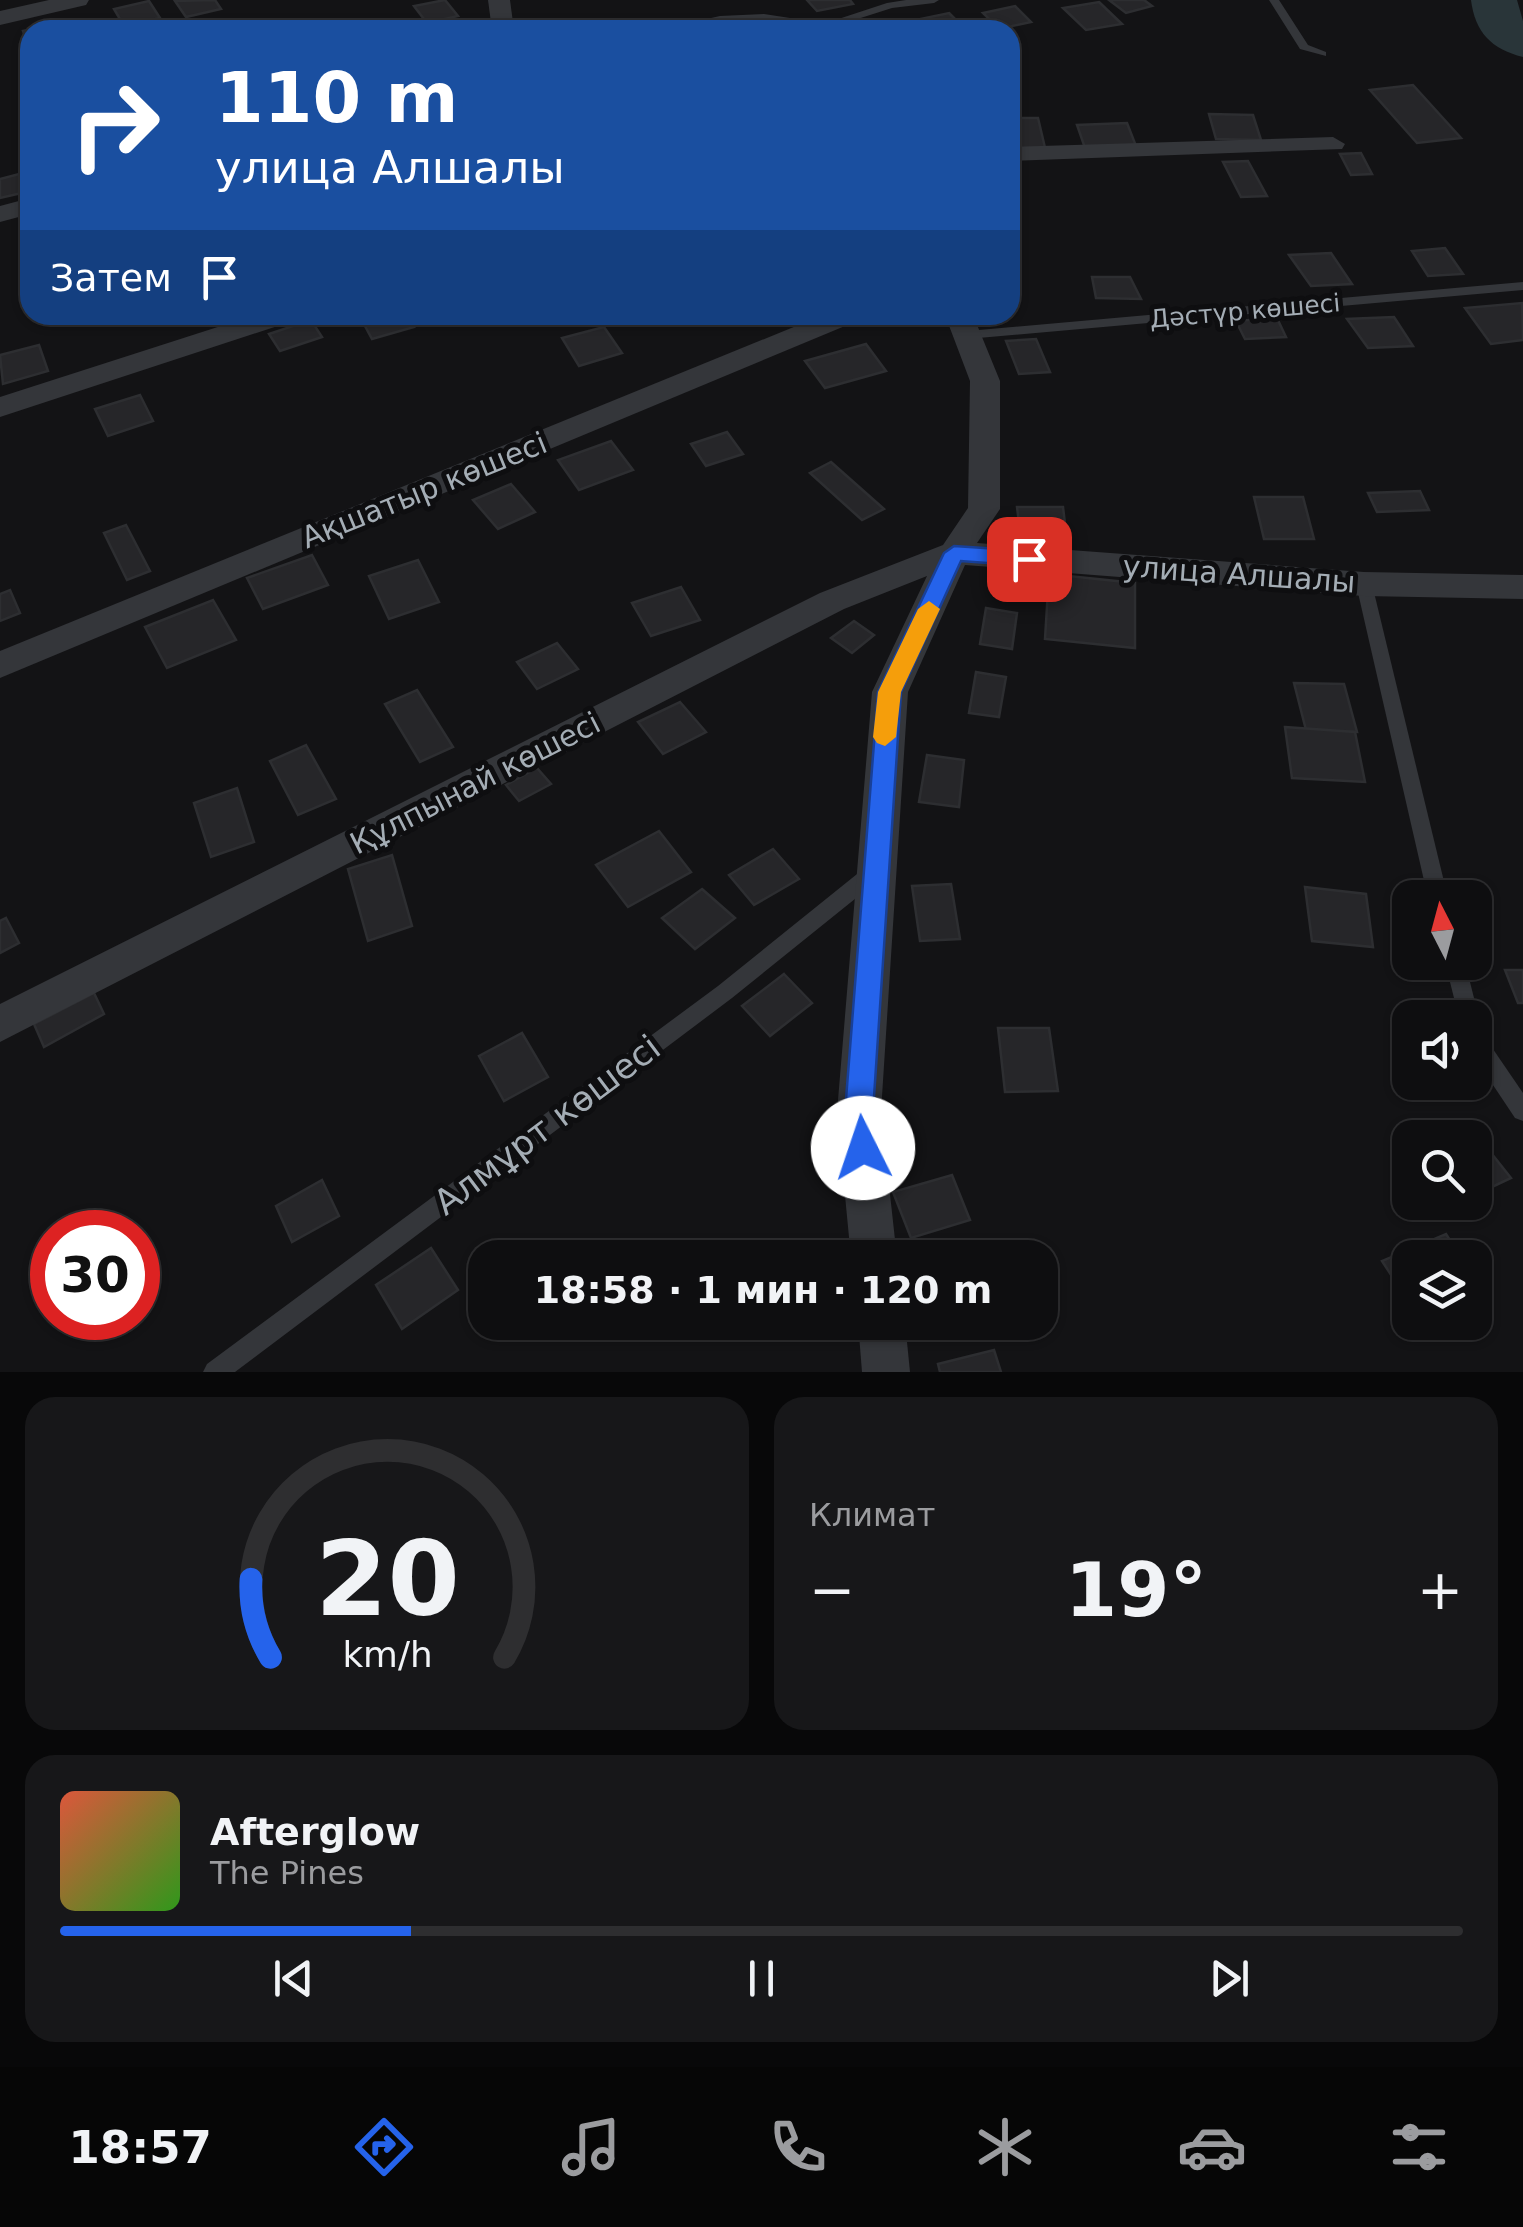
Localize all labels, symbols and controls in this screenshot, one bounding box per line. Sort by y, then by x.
text: 110 m [215,57,458,139]
icon: right [50,60,180,190]
text: улица Алшалы [215,141,565,194]
icon: arrive [192,250,247,305]
text: Затем [50,256,172,300]
street label: Дәстүр көшесі [1149,288,1341,334]
street label: Ақшатыр көшесі [296,425,552,555]
pin [987,517,1072,602]
icon: arrive [1002,532,1057,587]
street label: улица Алшалы [1121,548,1357,600]
street label: Құлпынай көшесі [344,705,606,861]
north arrow [1392,880,1492,980]
map controls [1392,880,1492,1340]
button: sound [1392,1000,1492,1100]
street label: Алмұрт көшесі [426,1027,668,1223]
position arrow [811,1096,915,1200]
button: search [1392,1120,1492,1220]
speed limit sign: 30 [30,1210,160,1340]
button: layers [1392,1240,1492,1340]
text: 18:58 · 1 мин · 120 m [534,1268,992,1312]
text: Климат [809,1496,935,1534]
text: 20 [315,1518,459,1640]
text: 19° [1065,1546,1207,1634]
text: − [809,1558,855,1622]
text: + [1417,1558,1463,1622]
text: km/h [342,1634,432,1675]
text: Afterglow [210,1810,420,1854]
text: The Pines [210,1854,364,1892]
icon: previous [266,1951,321,2006]
icon: pause [734,1951,789,2006]
icon: next [1202,1951,1257,2006]
icon: directions [349,2112,419,2182]
icon: music [556,2112,626,2182]
icon: phone [763,2112,833,2182]
icon: climate [970,2112,1040,2182]
icon: car [1177,2112,1247,2182]
icon: filters [1384,2112,1454,2182]
text: 18:57 [69,2121,212,2174]

